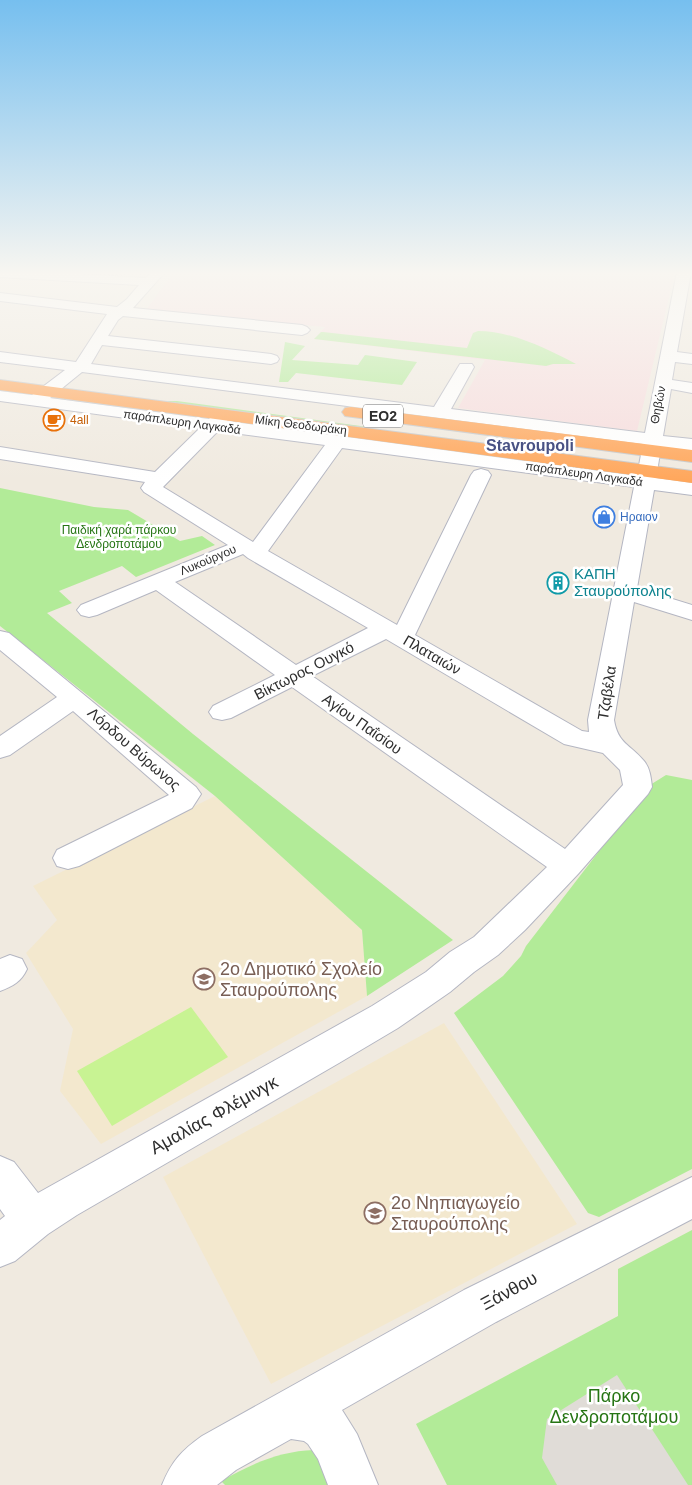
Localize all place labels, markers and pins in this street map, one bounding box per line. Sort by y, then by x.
cafe icon: 4all [42,408,66,432]
place label: 4all [70,413,89,427]
shop icon: Ηραιον [592,505,616,529]
place label: Ηραιον [620,510,658,524]
place label: ΚΑΠΗ Σταυρούπολης [574,565,672,599]
building icon: ΚΑΠΗ Σταυρούπολης [546,571,570,595]
place label: 2ο Δημοτικό Σχολείο Σταυρούπολης [220,959,382,1000]
school or university icon: 2ο Δημοτικό Σχολείο Σταυρούπολης [192,967,216,991]
place label: 2ο Νηπιαγωγείο Σταυρούπολης [391,1193,520,1234]
school or university icon: 2ο Νηπιαγωγείο Σταυρούπολης [363,1201,387,1225]

